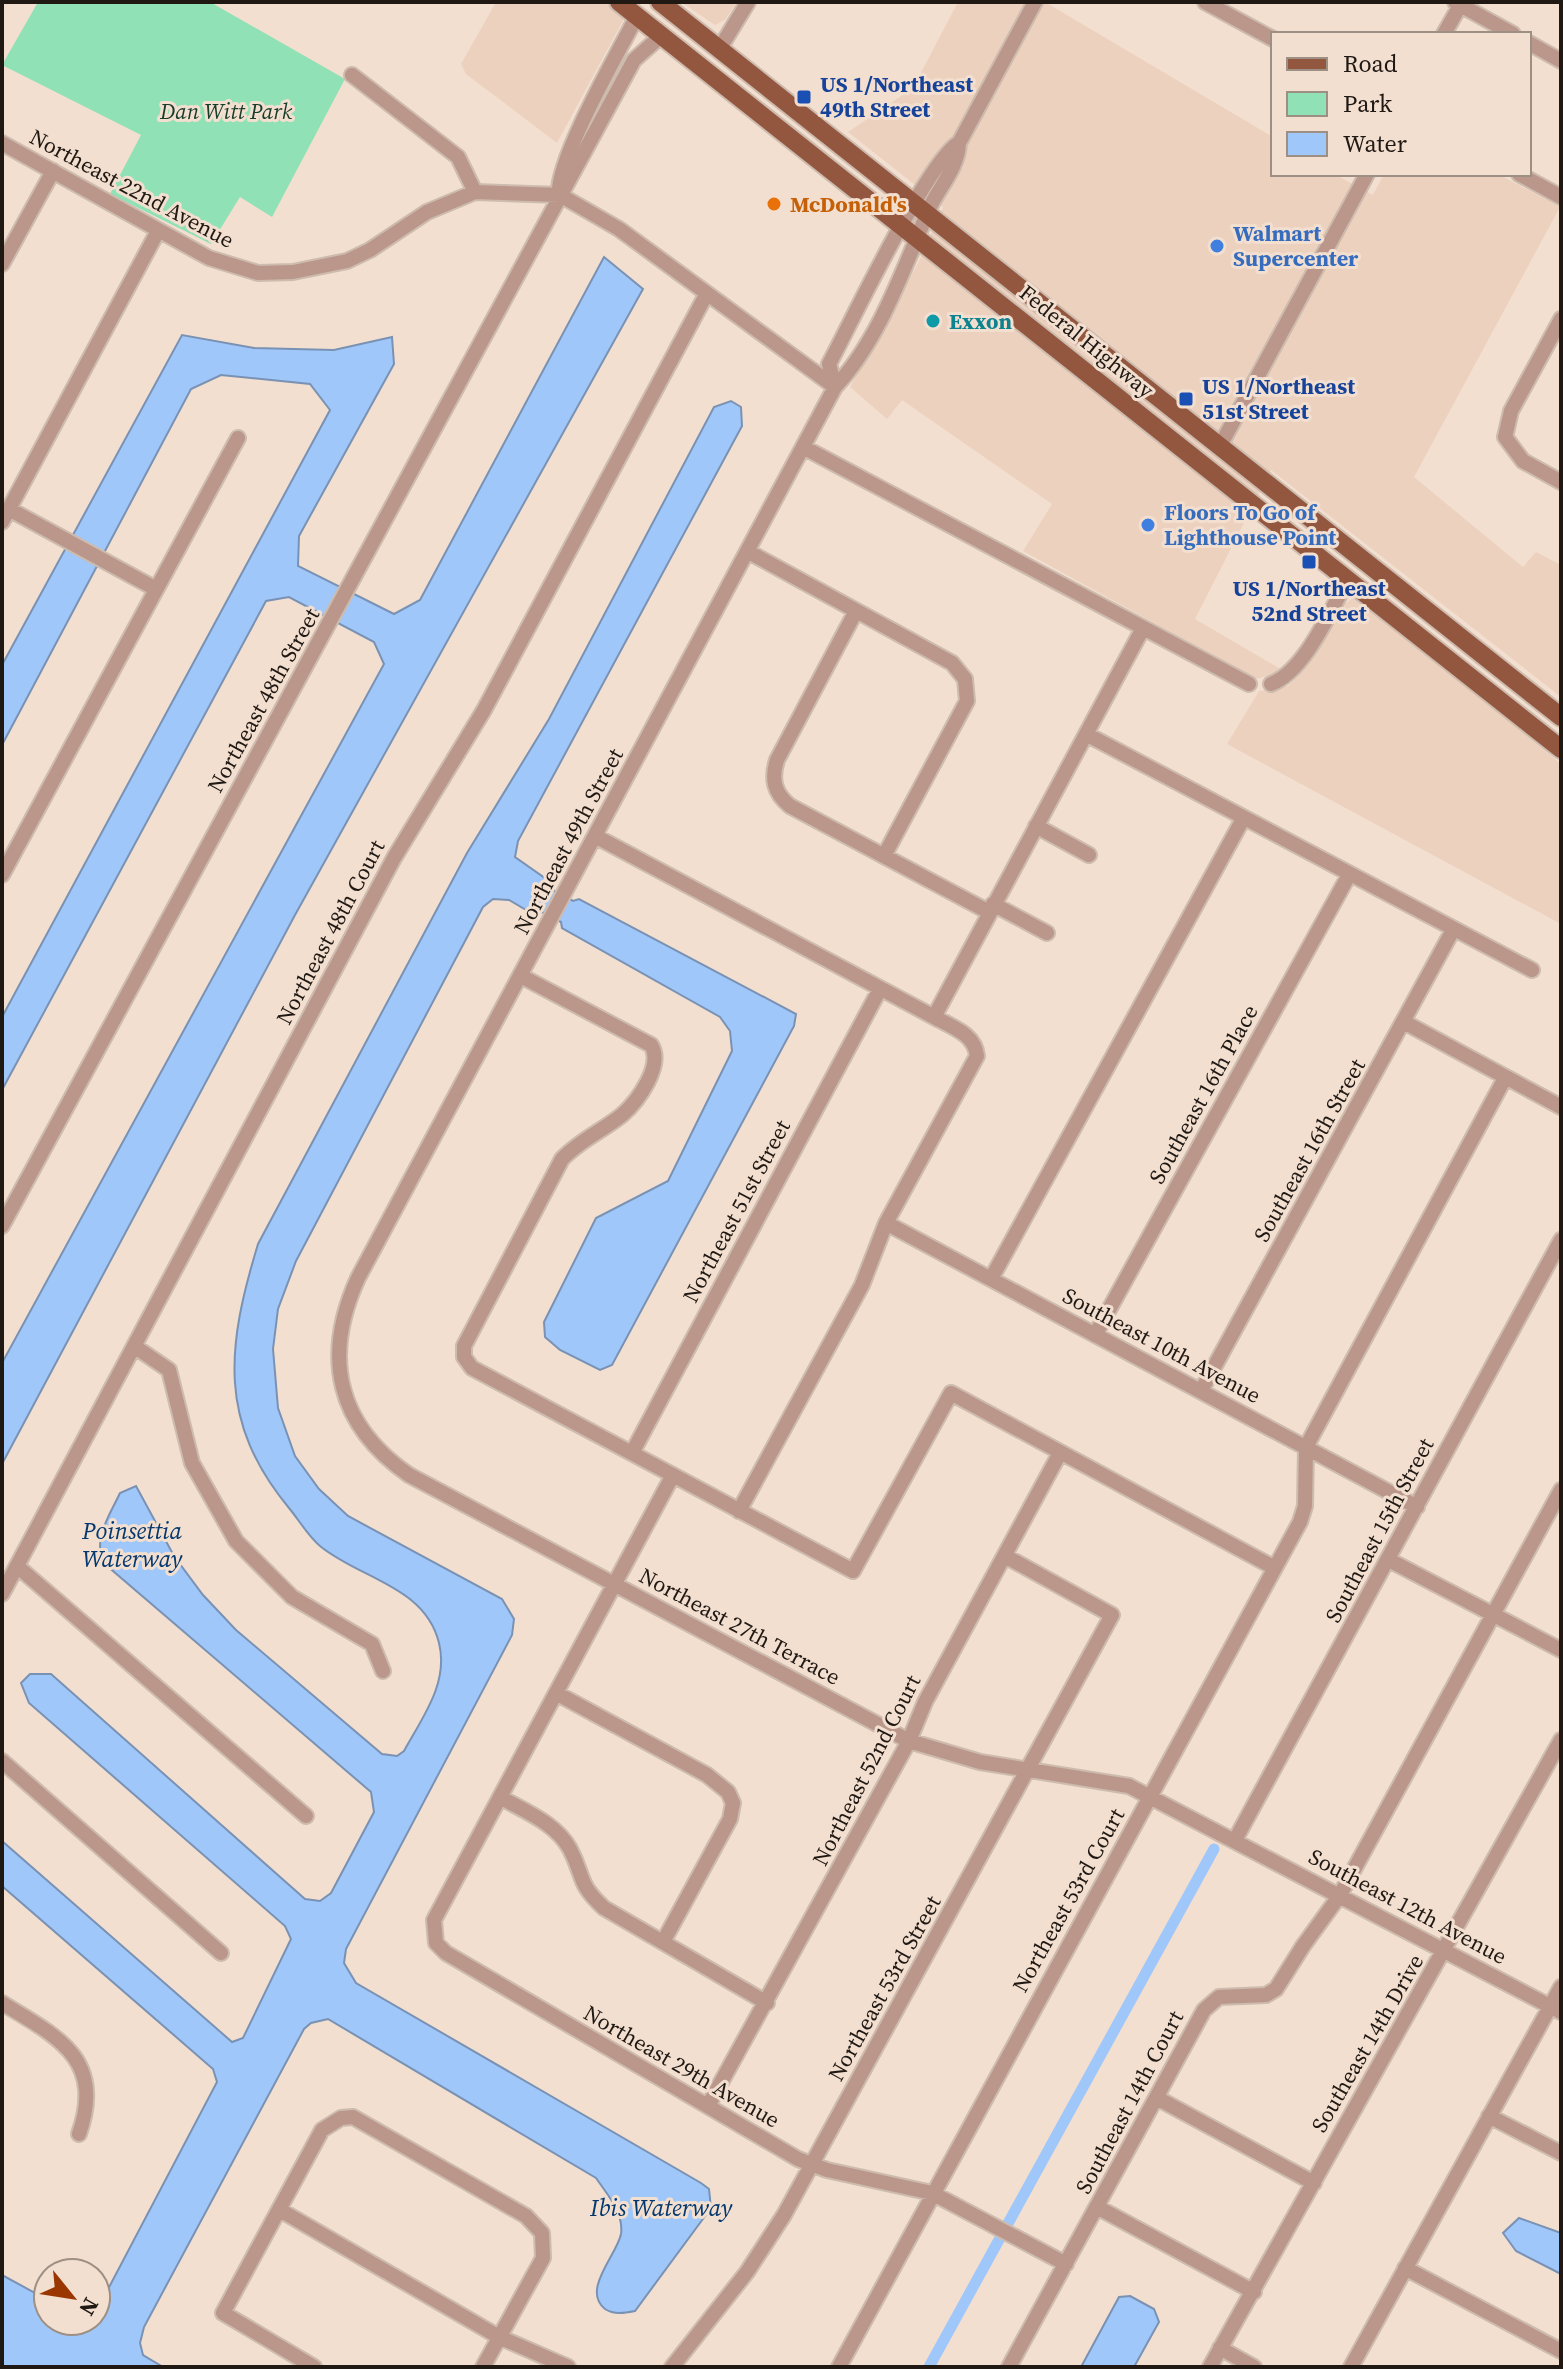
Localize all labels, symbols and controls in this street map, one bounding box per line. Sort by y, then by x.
legend [1271,32,1531,176]
text: Road [1343,47,1398,80]
place label: US 1/Northeast 49th Street [820,69,974,124]
text: Park [1343,87,1393,120]
marker: US 1/Northeast 49th Street [795,88,813,106]
park label: Dan Witt Park [159,96,293,126]
street label: Northeast 22nd Avenue [25,121,239,255]
text: Water [1343,127,1407,160]
place label: McDonald's [790,189,907,219]
marker: McDonald's [765,195,783,213]
place label: Walmart Supercenter [1233,218,1359,273]
marker: Walmart Supercenter [1208,237,1226,255]
street label: Federal Highway [1013,277,1161,405]
place label: Exxon [949,306,1012,336]
marker: Exxon [924,312,942,330]
place label: US 1/Northeast 51st Street [1202,371,1356,426]
marker: US 1/Northeast 51st Street [1177,390,1195,408]
place label: Floors To Go of Lighthouse Point [1164,497,1337,552]
marker: Floors To Go of Lighthouse Point [1139,516,1157,534]
marker: US 1/Northeast 52nd Street [1300,553,1318,571]
place label: US 1/Northeast 52nd Street [1232,573,1387,628]
street label: Northeast 48th Street [200,602,327,798]
street label: Northeast 49th Street [506,742,630,939]
street label: Northeast 48th Court [269,834,392,1030]
street label: Southeast 16th Place [1141,999,1265,1189]
street label: Southeast 16th Street [1246,1052,1372,1247]
street label: Northeast 51st Street [675,1114,797,1308]
street label: Southeast 10th Avenue [1058,1280,1266,1410]
street label: Southeast 15th Street [1318,1432,1441,1627]
water label: Poinsettia Waterway [81,1514,183,1575]
street label: Northeast 27th Terrace [634,1560,846,1692]
street label: Northeast 52nd Court [805,1669,928,1871]
street label: Northeast 53rd Court [1005,1802,1132,1997]
street label: Southeast 12th Avenue [1304,1841,1512,1971]
street label: Northeast 53rd Street [821,1889,948,2086]
street label: Southeast 14th Drive [1304,1949,1430,2137]
street label: Northeast 29th Avenue [578,1998,786,2134]
street label: Southeast 14th Court [1068,2004,1190,2199]
water label: Ibis Waterway [589,2191,733,2224]
north arrow [32,2257,112,2337]
text: N [72,2293,106,2321]

